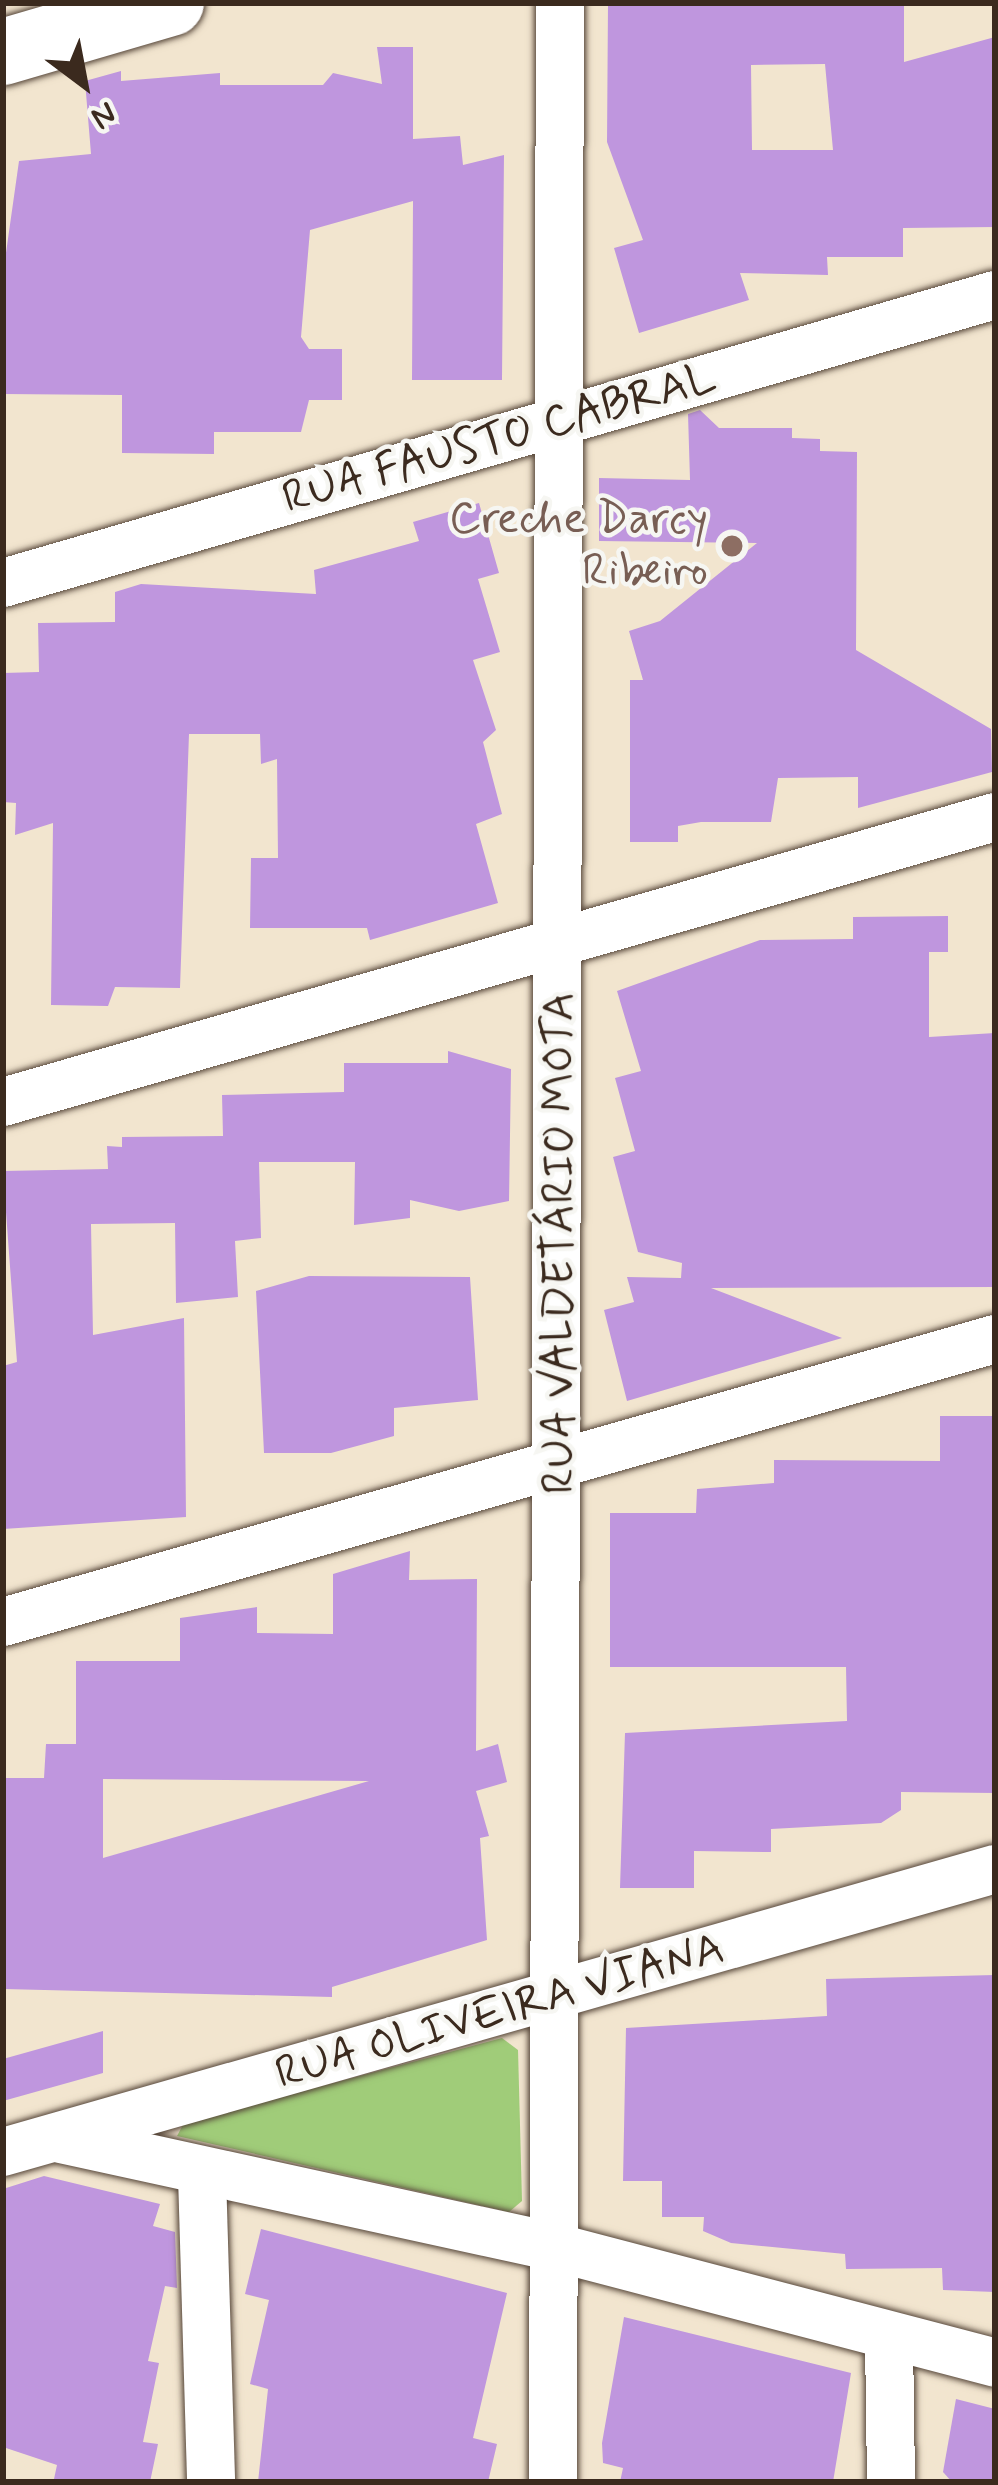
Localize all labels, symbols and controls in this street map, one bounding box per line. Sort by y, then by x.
north arrow [24,24,144,144]
text: N [82,90,124,139]
street label: RUA FAUSTO CABRAL [279,352,719,526]
place label: Creche Darcy Ribeiro [448,493,708,599]
marker: Creche Darcy Ribeiro [719,533,745,559]
street label: RUA VALDETÁRIO MOTA [533,988,587,1498]
street label: RUA OLIVEIRA VIANA [267,1921,733,2103]

